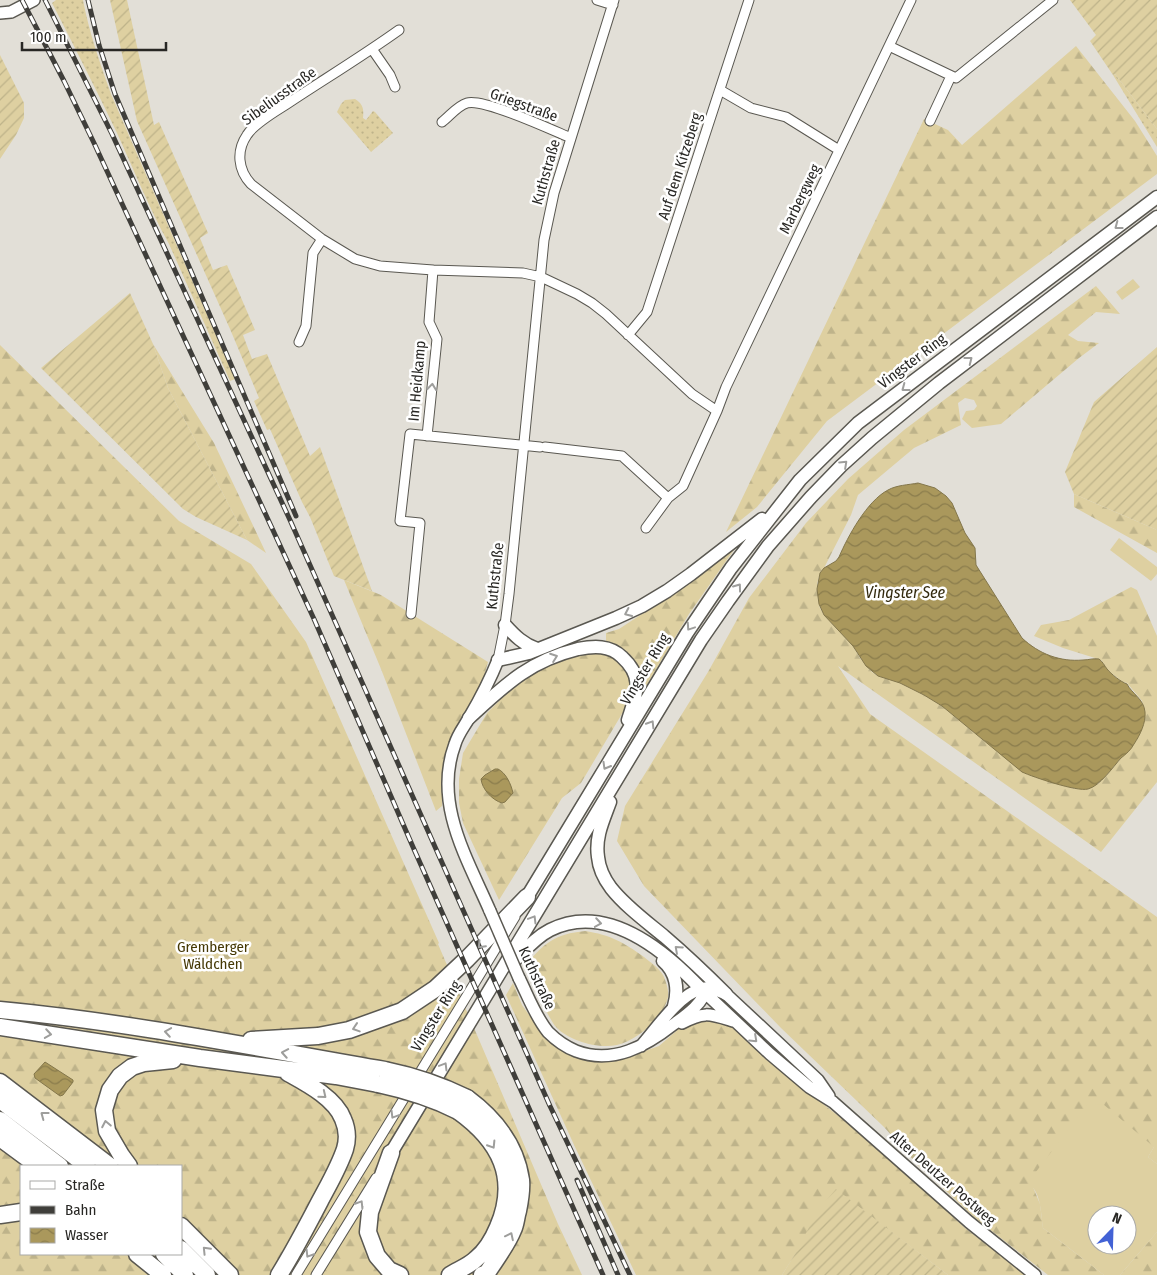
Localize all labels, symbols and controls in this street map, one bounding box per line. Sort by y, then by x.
scale bar [22,20,166,52]
text: 100 m [30,28,67,46]
street label: Sibeliusstraße [238,63,320,129]
street label: Griegstraße [488,84,560,126]
street label: Auf dem Kitzeberg [654,110,706,222]
street label: Kuthstraße [528,137,564,207]
street label: Marbergweg [775,161,825,237]
one-way arrow [1114,220,1124,229]
street label: Vingster Ring [874,330,950,392]
street label: Im Heidkamp [405,340,429,422]
one-way arrow [963,358,972,366]
one-way arrow [902,382,911,390]
one-way arrow [426,383,437,391]
one-way arrow [838,461,847,470]
street label: Kuthstraße [483,542,507,610]
one-way arrow [732,583,741,593]
water label: Vingster See [865,583,946,602]
one-way arrow [624,606,633,617]
one-way arrow [687,622,697,631]
street label: Vingster Ring [617,630,673,708]
one-way arrow [549,653,557,663]
one-way arrow [645,720,654,729]
one-way arrow [603,761,613,770]
one-way arrow [526,915,536,924]
one-way arrow [594,918,603,928]
park label: Gremberger Wäldchen [177,938,250,973]
one-way arrow [478,939,487,948]
street label: Kuthstraße [515,944,559,1012]
one-way arrow [675,946,684,955]
street label: Vingster Ring [407,977,465,1055]
one-way arrow [352,1022,361,1032]
one-way arrow [164,1028,172,1038]
one-way arrow [44,1029,53,1039]
one-way arrow [748,1033,757,1042]
one-way arrow [281,1048,290,1058]
one-way arrow [437,1063,447,1072]
one-way arrow [317,1089,326,1098]
one-way arrow [390,1110,400,1119]
one-way arrow [41,1113,50,1121]
one-way arrow [102,1119,112,1128]
street label: Alter Deutzer Postweg [886,1127,1000,1229]
one-way arrow [486,1140,496,1149]
legend [20,1165,182,1255]
text: Straße [65,1176,105,1194]
one-way arrow [353,1200,363,1209]
text: Bahn [65,1201,96,1219]
north arrow [1087,1205,1137,1255]
text: N [1110,1209,1124,1228]
text: Wasser [65,1226,109,1244]
one-way arrow [504,1232,514,1241]
one-way arrow [203,1247,212,1256]
one-way arrow [305,1248,315,1257]

